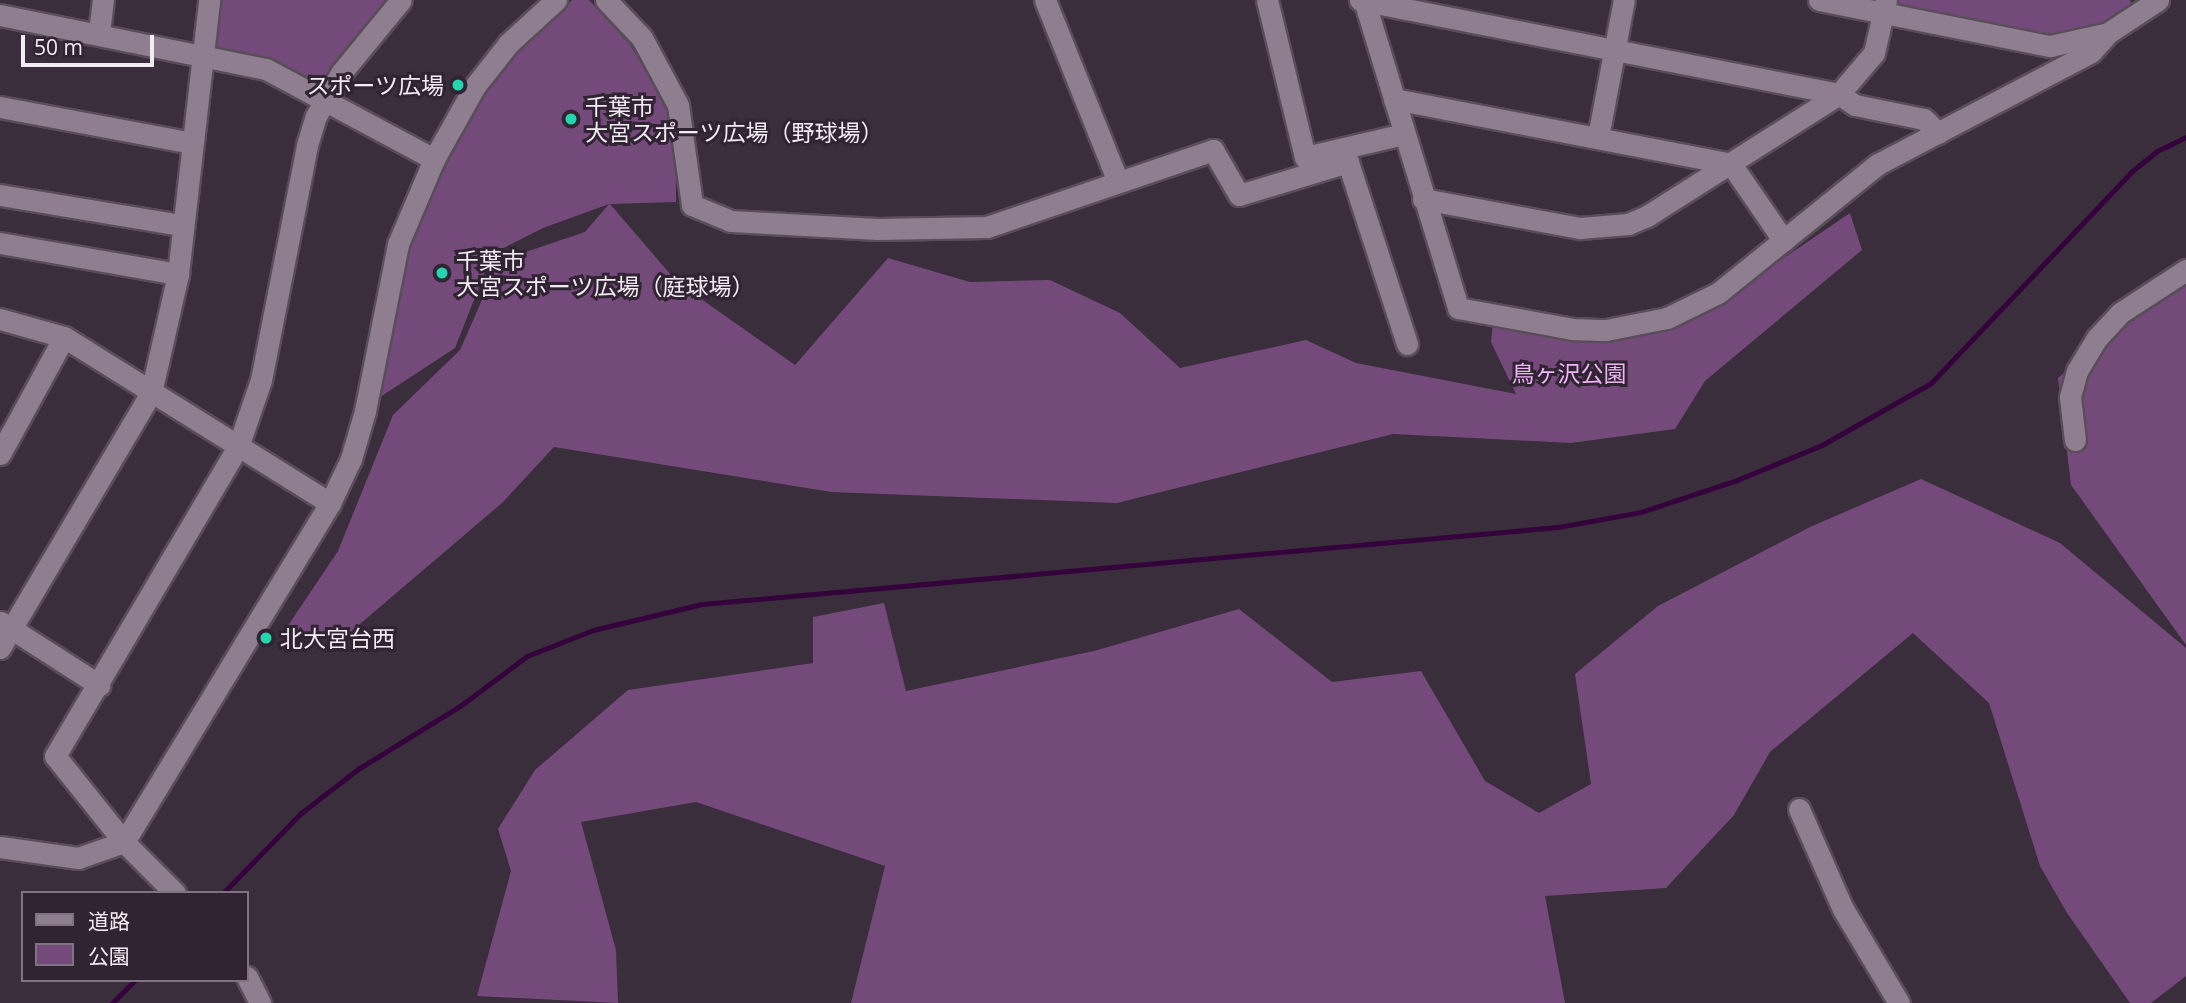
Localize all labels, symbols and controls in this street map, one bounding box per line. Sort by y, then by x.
scale bar [24,21,158,65]
text: 50 m [34,33,83,61]
place label: スポーツ広場 [306,71,444,99]
marker: スポーツ広場 [450,77,466,93]
place label: 千葉市 大宮スポーツ広場（野球場） [585,92,884,146]
marker: 千葉市 大宮スポーツ広場（野球場） [563,111,579,127]
place label: 千葉市 大宮スポーツ広場（庭球場） [456,246,755,300]
marker: 千葉市 大宮スポーツ広場（庭球場） [434,265,450,281]
park label: 鳥ヶ沢公園 [1512,359,1626,387]
place label: 北大宮台西 [280,624,395,652]
marker: 北大宮台西 [258,630,274,646]
legend [21,891,248,982]
text: 道路 [88,907,130,935]
text: 公園 [88,942,130,970]

